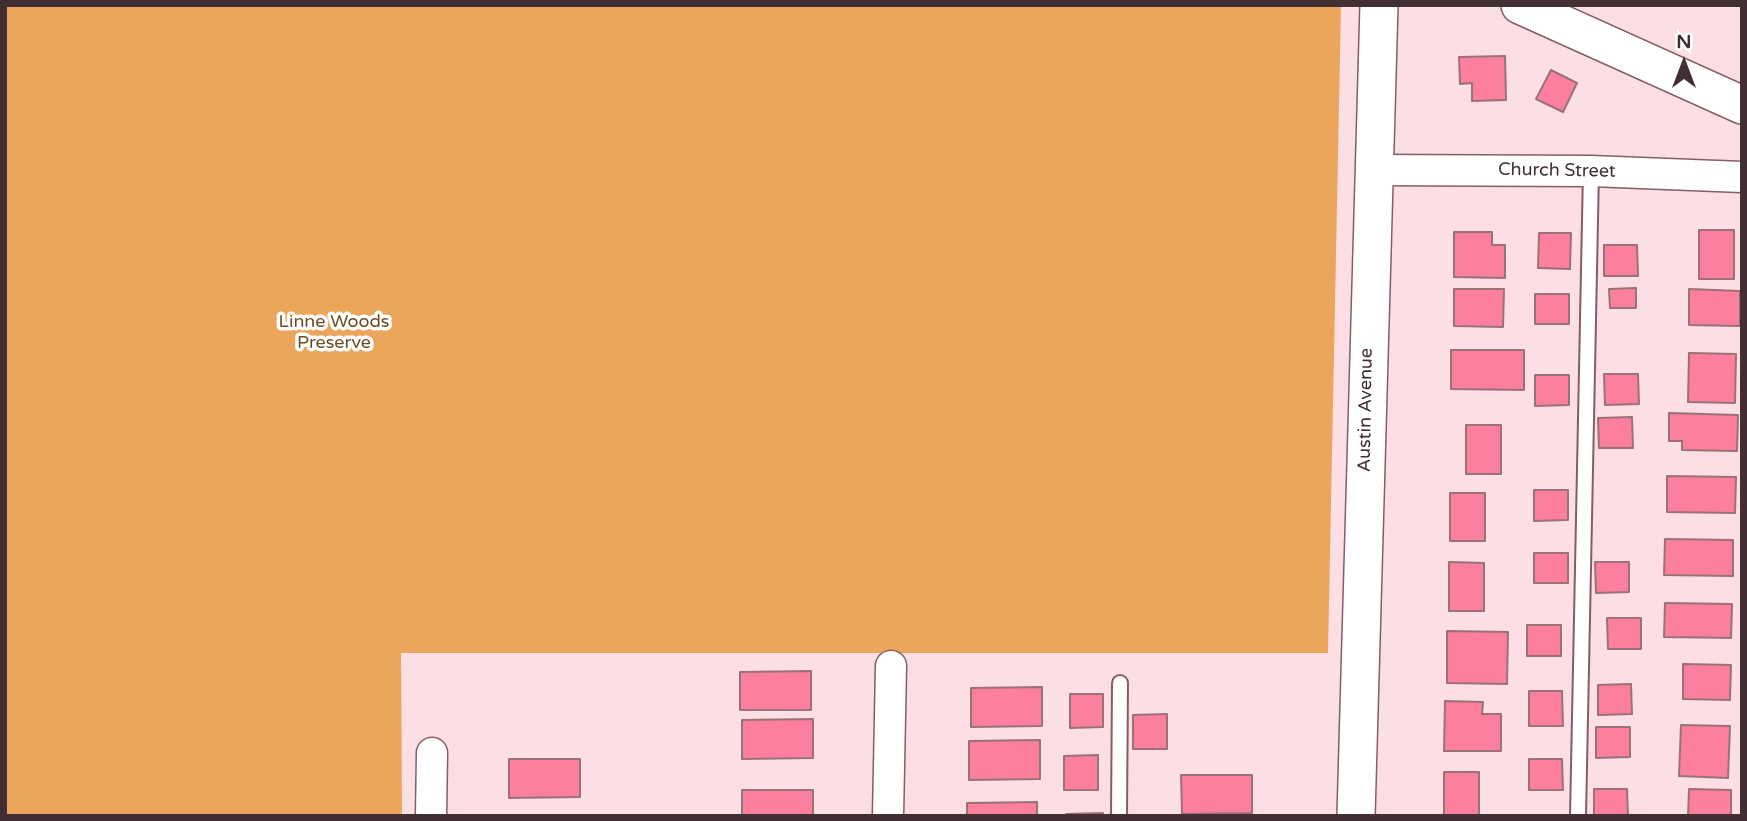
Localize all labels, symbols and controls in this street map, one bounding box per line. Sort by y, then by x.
north arrow [1649,28,1719,98]
text: N [1676,31,1692,53]
street label: Church Street [1498,159,1616,183]
park label: Linne Woods Preserve [279,311,389,354]
street label: Austin Avenue [1354,348,1378,472]

